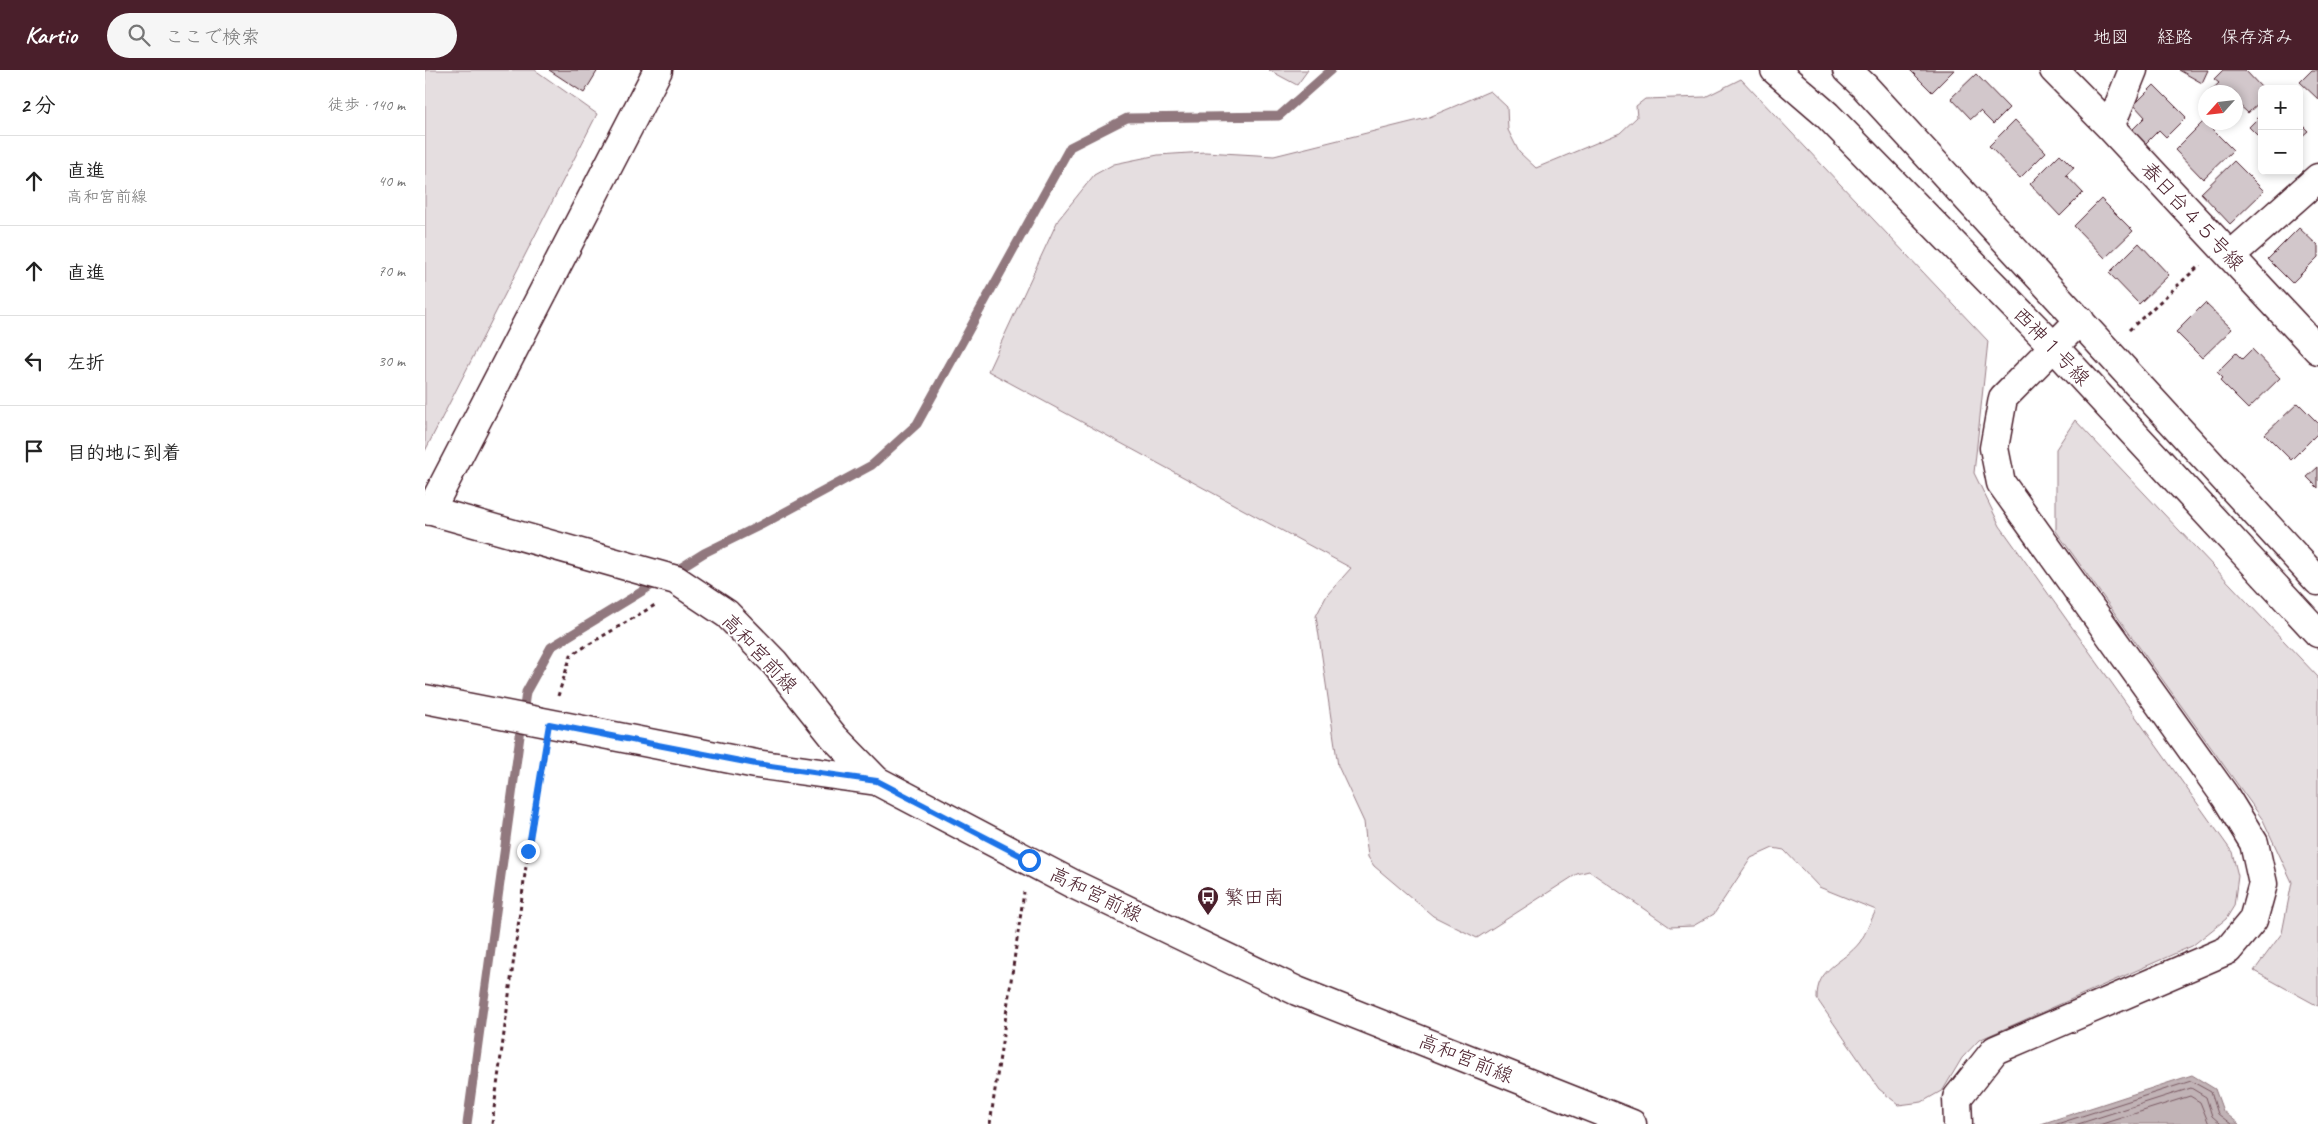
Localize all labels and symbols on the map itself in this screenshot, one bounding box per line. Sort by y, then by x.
north arrow [2198,85,2243,130]
street label: 春日台４５号線 [2136,157,2250,276]
street label: 西神１号線 [2008,302,2095,391]
street label: 高和宮前線 [716,608,803,698]
route end [517,840,540,863]
route start [1018,849,1041,872]
street label: 高和宮前線 [1045,861,1146,928]
bus stop icon: 繁田南 [1196,885,1220,916]
place label: 繁田南 [1224,885,1284,910]
street label: 高和宮前線 [1415,1028,1517,1089]

